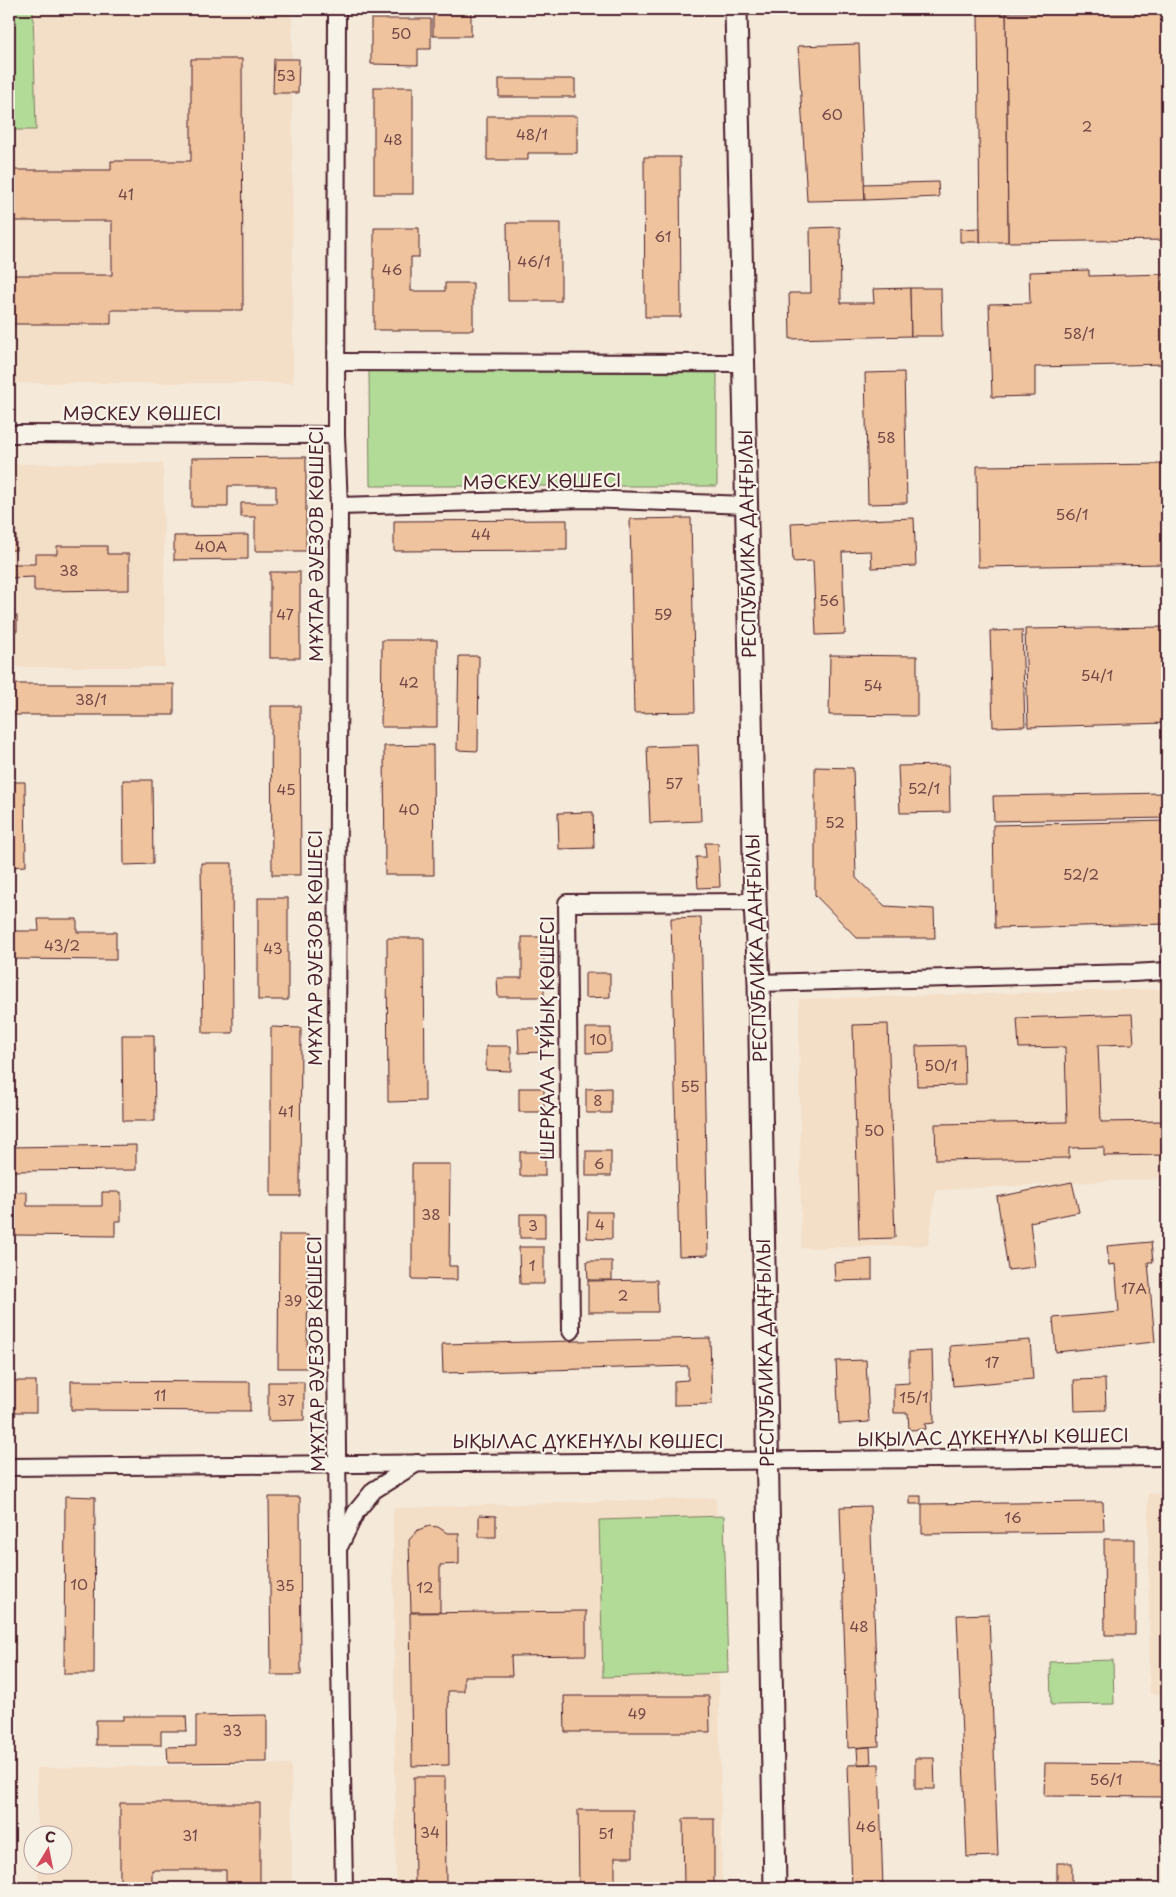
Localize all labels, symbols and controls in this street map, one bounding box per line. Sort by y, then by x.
house number: 50 [391,21,411,44]
house number: 53 [276,63,296,86]
house number: 60 [821,102,843,125]
house number: 2 [1082,114,1092,137]
house number: 48/1 [516,122,548,145]
house number: 48 [383,127,403,150]
house number: 41 [118,182,134,205]
house number: 61 [655,224,671,247]
house number: 46/1 [517,249,551,272]
house number: 46 [382,257,402,280]
house number: 58/1 [1063,321,1095,344]
street label: МӘСКЕУ КӨШЕСІ [63,399,221,426]
house number: 58 [876,425,896,448]
street label: МҰХТАР ӘУЕЗОВ КӨШЕСІ [302,426,329,662]
street label: РЕСПУБЛИКА ДАҢҒЫЛЫ [731,429,762,659]
street label: МӘСКЕУ КӨШЕСІ [462,466,621,495]
house number: 56/1 [1056,502,1088,525]
house number: 44 [471,522,491,545]
house number: 40А [195,534,227,557]
house number: 38 [59,558,79,581]
house number: 56 [819,588,839,611]
house number: 47 [276,602,294,625]
house number: 59 [654,602,672,625]
house number: 54/1 [1081,663,1113,686]
house number: 42 [399,670,419,693]
house number: 54 [863,673,883,696]
house number: 38/1 [75,687,107,710]
house number: 57 [665,771,683,794]
house number: 52/1 [908,776,940,799]
house number: 45 [276,777,296,800]
house number: 40 [399,797,419,820]
house number: 52 [825,810,845,833]
street label: МҰХТАР ӘУЕЗОВ КӨШЕСІ [301,830,328,1066]
street label: РЕСПУБЛИКА ДАҢҒЫЛЫ [738,833,773,1063]
house number: 52/2 [1063,862,1099,885]
street label: ШЕРҚАЛА ТҰЙЫҚ КӨШЕСІ [533,916,560,1160]
house number: 43/2 [44,933,80,956]
house number: 43 [263,936,283,959]
house number: 10 [589,1027,607,1050]
house number: 50/1 [924,1053,958,1076]
house number: 55 [680,1074,700,1097]
house number: 8 [593,1088,603,1111]
house number: 41 [278,1099,294,1122]
house number: 50 [864,1118,884,1141]
house number: 6 [594,1151,604,1174]
house number: 38 [421,1202,441,1225]
house number: 4 [595,1212,605,1235]
house number: 3 [528,1213,538,1236]
street label: МҰХТАР ӘУЕЗОВ КӨШЕСІ [300,1236,331,1472]
street label: РЕСПУБЛИКА ДАҢҒЫЛЫ [749,1238,780,1468]
house number: 1 [529,1253,535,1276]
house number: 17А [1121,1276,1147,1299]
house number: 2 [618,1283,628,1306]
house number: 39 [284,1288,302,1311]
house number: 17 [985,1350,999,1373]
house number: 11 [154,1383,166,1406]
house number: 15/1 [899,1385,929,1408]
house number: 37 [277,1388,295,1411]
street label: ЫҚЫЛАС ДҮКЕНҰЛЫ КӨШЕСІ [857,1421,1129,1452]
street label: ЫҚЫЛАС ДҮКЕНҰЛЫ КӨШЕСІ [452,1427,724,1454]
house number: 16 [1004,1505,1022,1528]
house number: 10 [70,1572,88,1595]
house number: 35 [275,1573,295,1596]
house number: 12 [416,1575,434,1598]
house number: 48 [849,1614,869,1637]
house number: 49 [628,1701,646,1724]
house number: 33 [222,1718,242,1741]
house number: 56/1 [1090,1767,1122,1790]
house number: 46 [856,1814,876,1837]
house number: 34 [420,1820,440,1843]
house number: 51 [598,1821,614,1844]
house number: 31 [182,1823,198,1846]
north arrow [22,1824,72,1874]
text: С [43,1825,57,1848]

